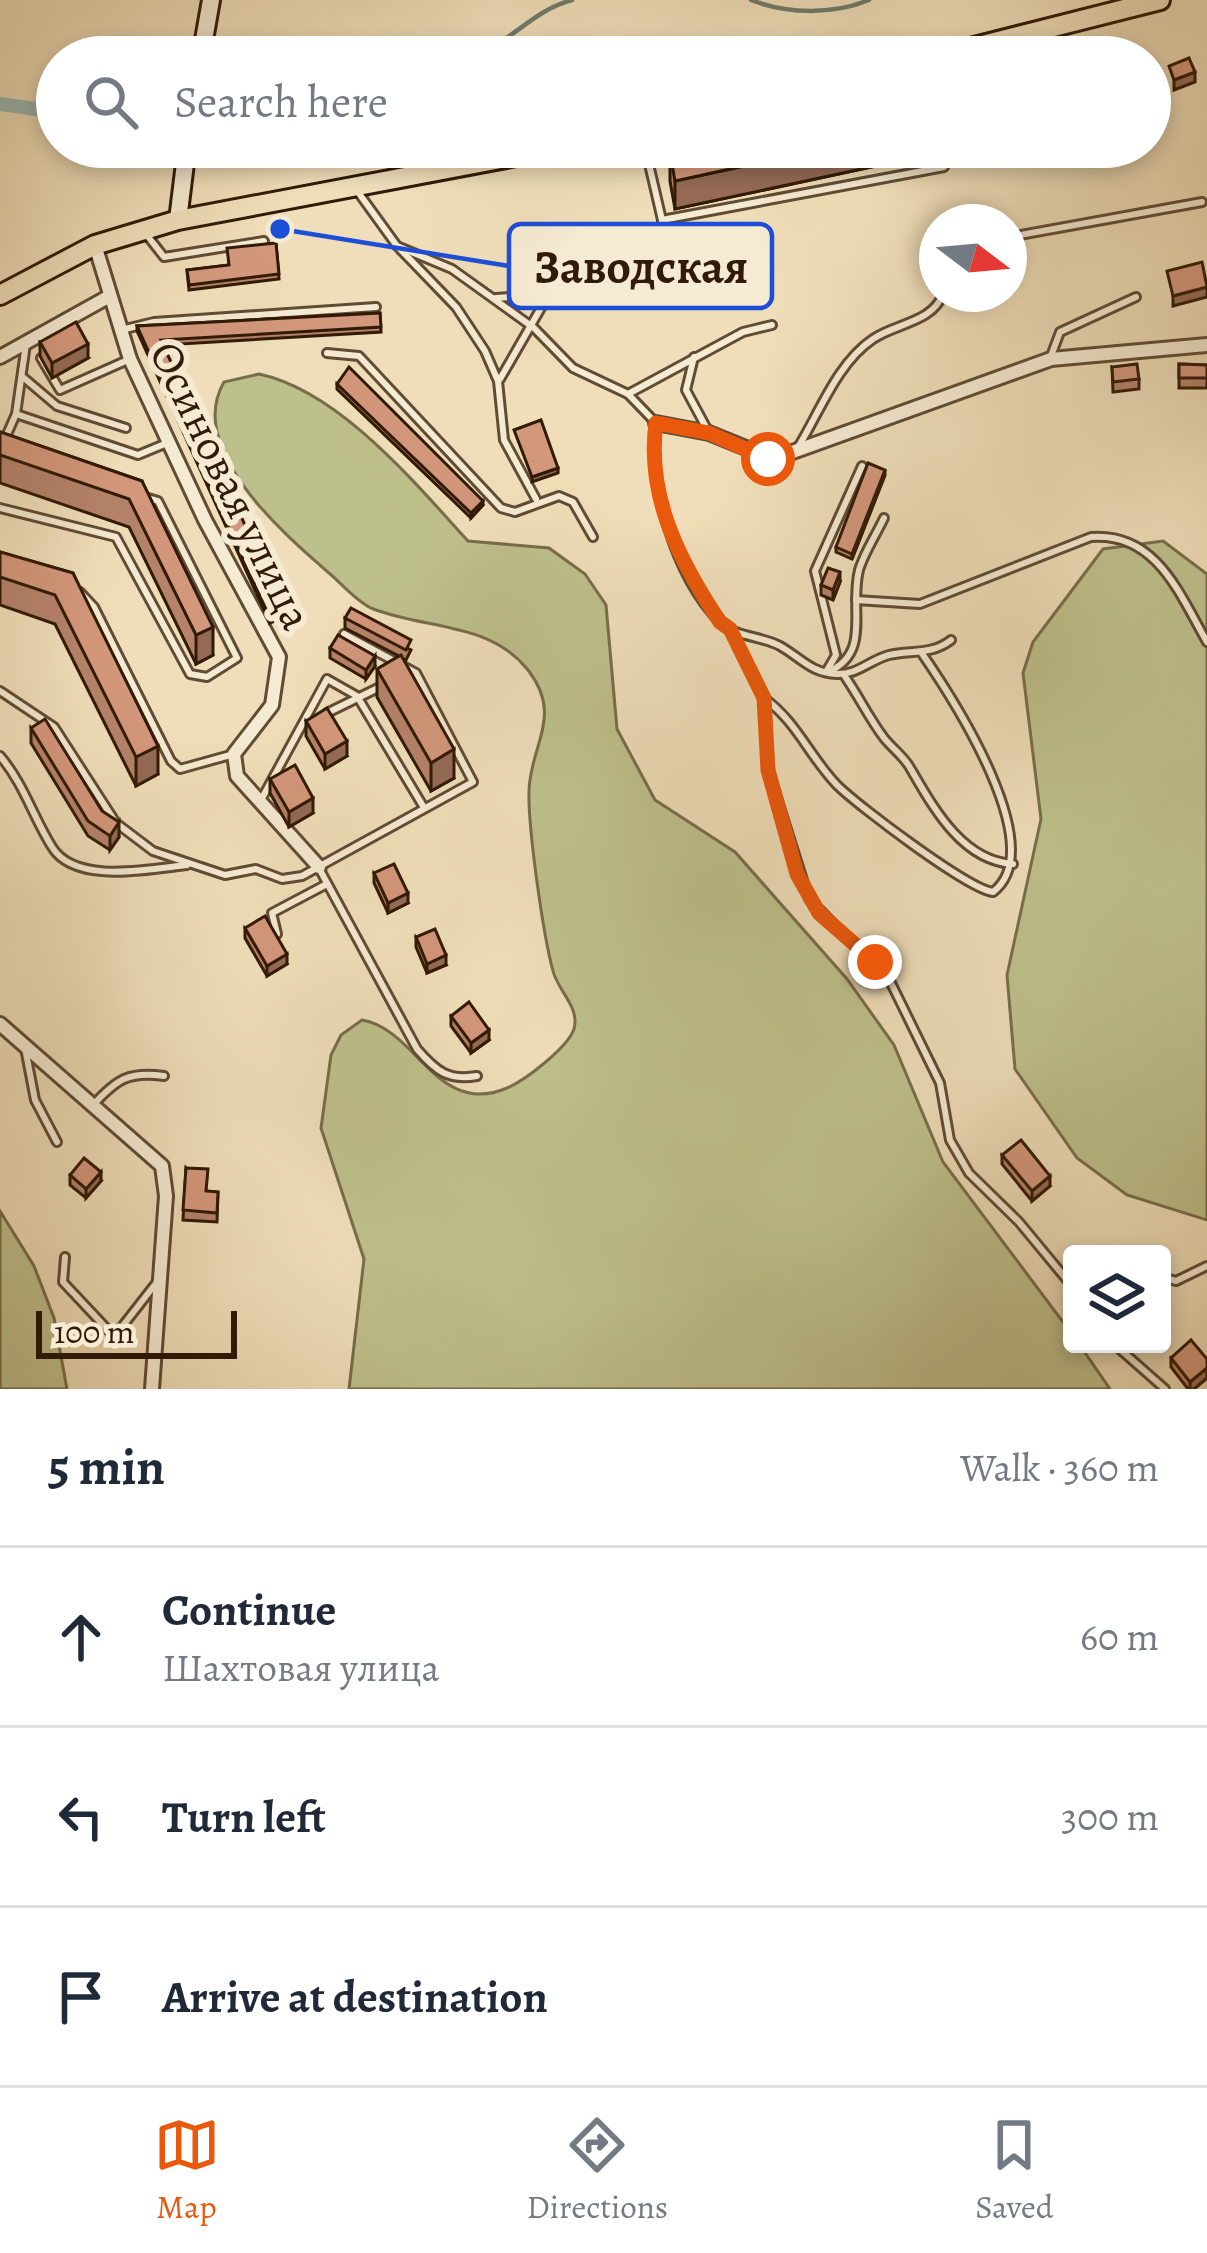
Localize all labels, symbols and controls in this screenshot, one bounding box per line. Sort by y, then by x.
search box [36,36,1171,168]
icon: search [78,69,144,135]
text: Search here [174,71,388,133]
north arrow [919,204,1027,312]
callout: Заводская [509,224,772,308]
text: Заводская [534,234,748,300]
street label: Осиновая улица [134,331,328,640]
route start [741,432,795,486]
route end [848,935,902,989]
map controls [1063,1245,1171,1353]
button: layers [1063,1245,1171,1353]
scale bar [36,1305,237,1358]
text: 100 m [54,1309,134,1354]
text: 5 min [48,1432,165,1502]
text: Walk · 360 m [960,1441,1159,1494]
text: Continue [162,1579,336,1641]
icon: ahead [48,1604,114,1670]
text: 60 m [1080,1610,1159,1663]
text: Шахтовая улица [162,1641,440,1694]
icon: left [48,1784,114,1850]
text: Turn left [162,1786,326,1848]
text: 300 m [1061,1790,1159,1843]
icon: arrive [48,1964,114,2030]
text: Arrive at destination [162,1966,548,2028]
tab: Map [154,2112,220,2229]
tab: Directions [527,2112,668,2229]
tab: Saved [975,2112,1053,2229]

